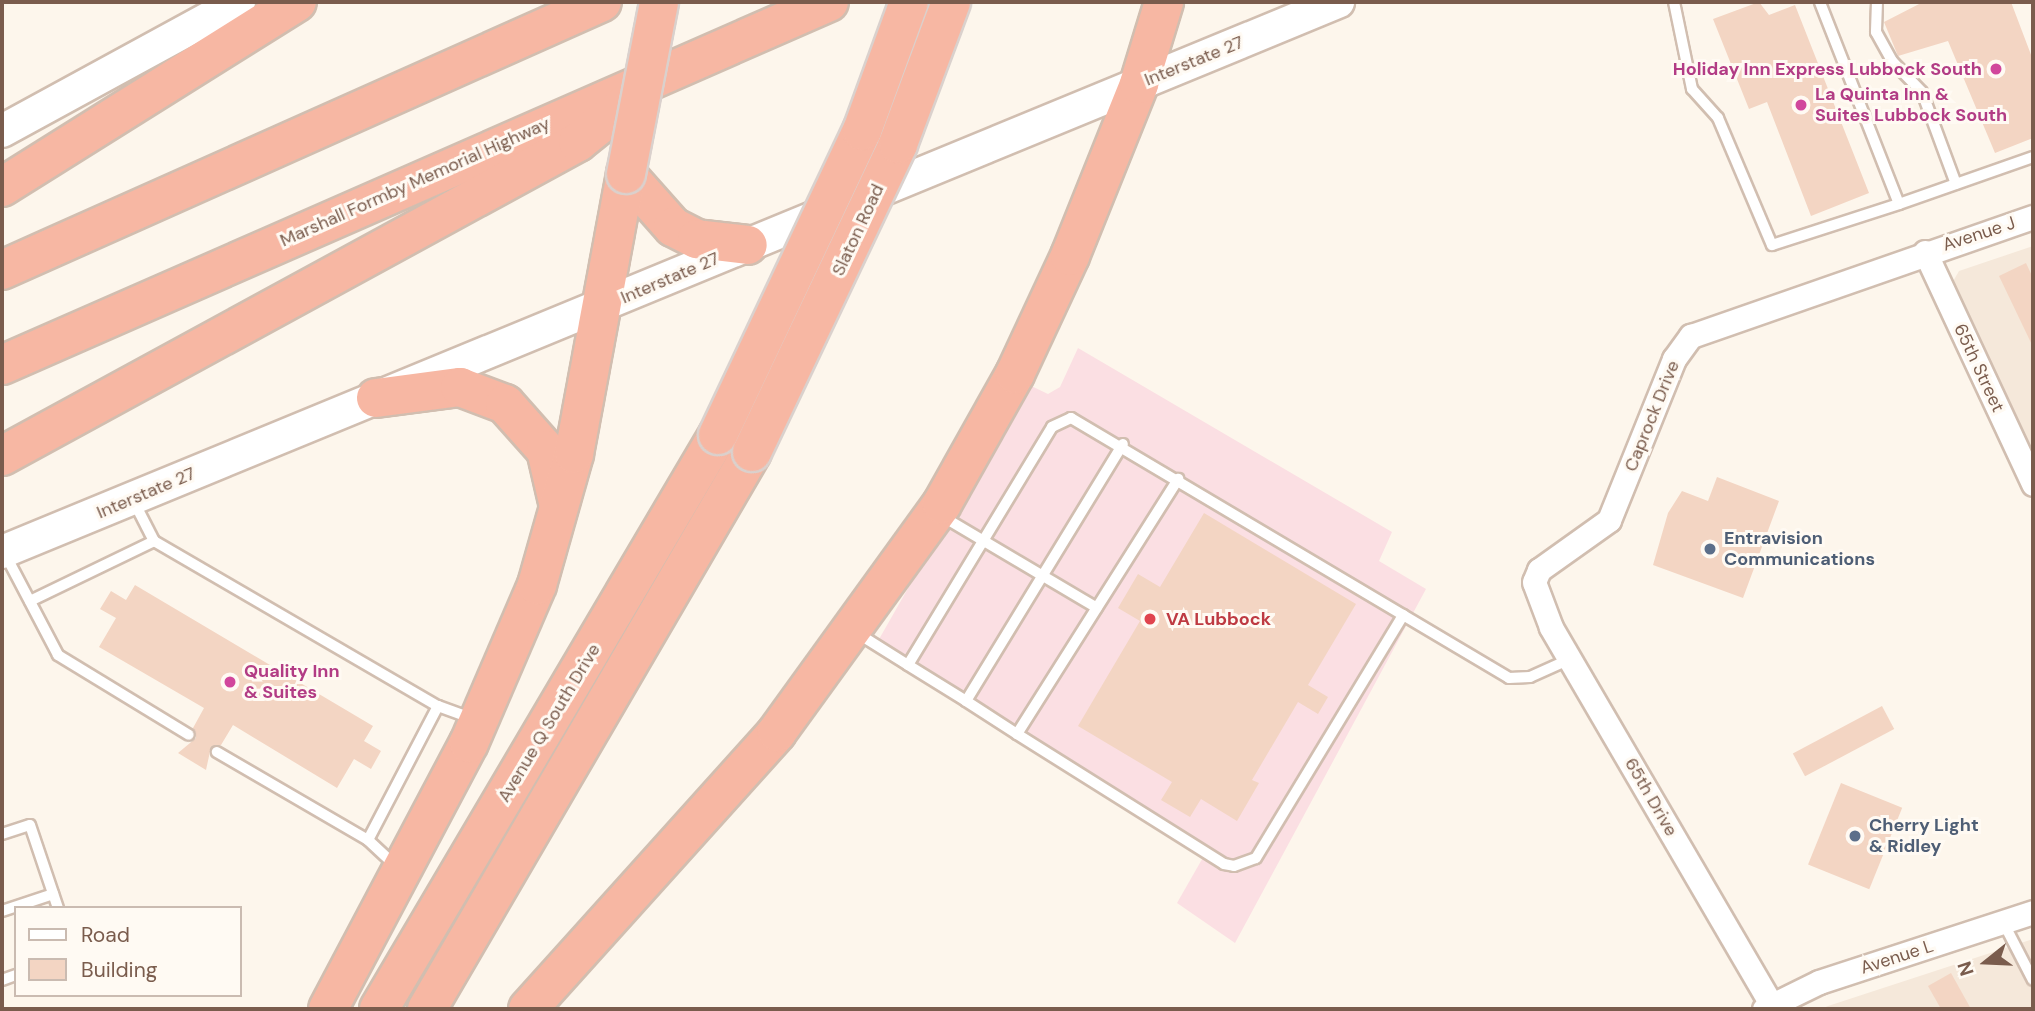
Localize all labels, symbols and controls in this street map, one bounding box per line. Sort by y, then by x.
street label: Interstate 27 [1141,31,1247,91]
place label: Holiday Inn Express Lubbock South [1673,58,1982,80]
marker: Holiday Inn Express Lubbock South [1988,61,2004,77]
place label: La Quinta Inn & Suites Lubbock South [1815,84,2007,126]
marker: La Quinta Inn & Suites Lubbock South [1793,97,1809,113]
street label: Marshall Formby Memorial Highway [277,113,553,251]
street label: Slaton Road [827,181,889,279]
street label: Avenue J [1940,212,2018,256]
street label: Interstate 27 [617,248,723,308]
street label: 65th Street [1949,320,2009,416]
street label: Caprock Drive [1620,357,1684,475]
street label: Interstate 27 [93,463,199,523]
place label: Entravision Communications [1724,528,1875,570]
marker: Entravision Communications [1702,541,1718,557]
place label: VA Lubbock [1166,608,1271,630]
marker: VA Lubbock [1140,609,1160,629]
street label: Avenue Q South Drive [493,640,605,806]
place label: Quality Inn & Suites [244,661,339,704]
marker: Quality Inn & Suites [222,674,238,690]
street label: 65th Drive [1620,754,1682,840]
place label: Cherry Light & Ridley [1869,815,1979,858]
marker: Cherry Light & Ridley [1847,828,1863,844]
legend [14,906,242,997]
text: Road [81,921,130,949]
north arrow [1951,927,2021,997]
street label: Avenue L [1858,935,1936,979]
text: Building [81,956,157,984]
text: N [1952,958,1980,979]

